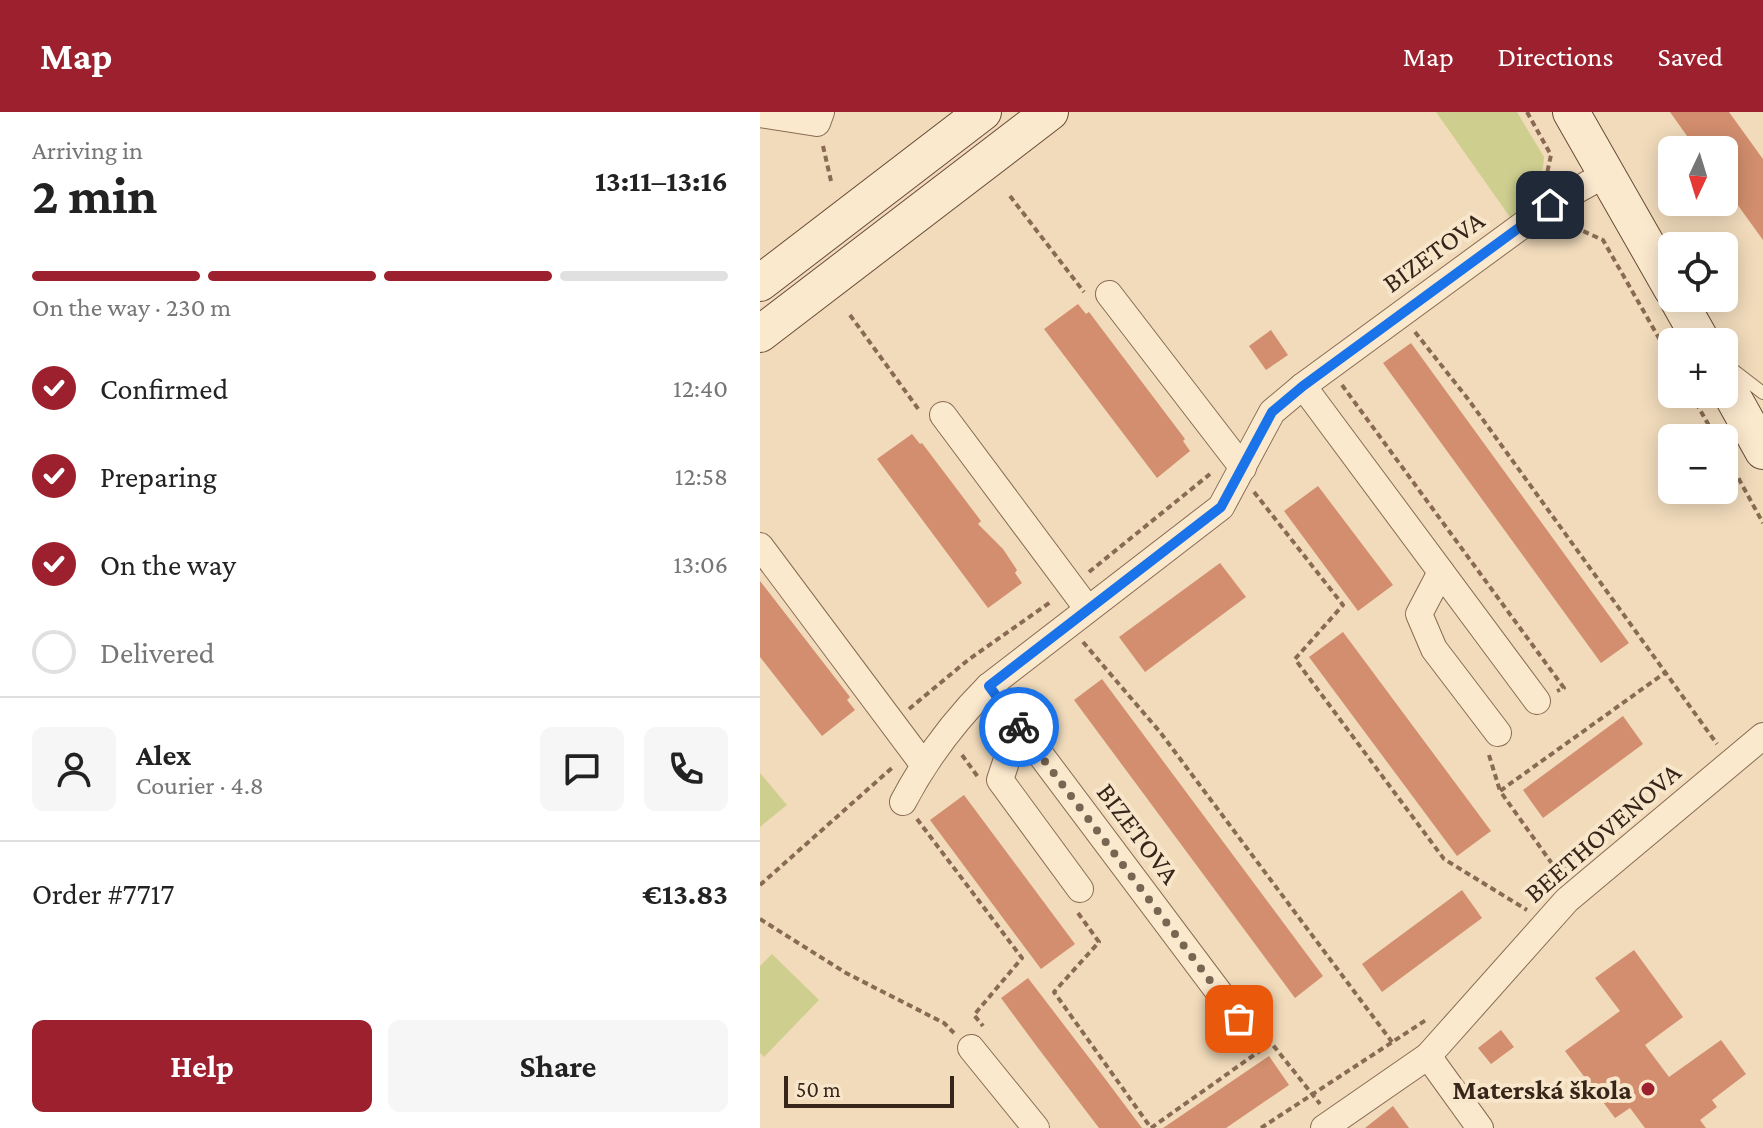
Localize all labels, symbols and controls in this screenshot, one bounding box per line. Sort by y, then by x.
text: Map [40,35,113,77]
text: Map [1403,41,1454,72]
text: Directions [1498,41,1613,72]
text: Saved [1657,41,1723,72]
text: Arriving in [32,136,143,165]
north arrow [1658,136,1738,216]
map controls [1658,136,1738,504]
text: 13:11–13:16 [595,164,728,197]
text: 2 min [32,166,157,224]
pin [1516,171,1584,239]
icon: home [1528,183,1572,227]
street label: BIZETOVA [1377,204,1490,299]
button: locate [1658,232,1738,312]
text: On the way · 230 m [32,293,231,322]
button: + [1658,328,1738,408]
icon: check [32,366,76,410]
text: Confirmed [100,372,228,405]
text: 12:40 [673,374,728,403]
button: − [1658,424,1738,504]
icon: check [32,454,76,498]
text: Preparing [100,460,217,493]
text: 12:58 [675,462,728,491]
icon: check [32,542,76,586]
text: On the way [100,548,236,581]
text: 13:06 [673,550,728,579]
text: Delivered [100,636,215,669]
courier [979,687,1059,767]
icon: bike [997,705,1041,749]
button: person [32,727,116,811]
button: chat [540,727,624,811]
button: phone [644,727,728,811]
text: Alex [136,738,191,771]
street label: BEETHOVENOVA [1518,756,1687,909]
text: Courier · 4.8 [136,771,264,800]
street label: BIZETOVA [1091,777,1186,890]
text: Order #7717 [32,877,174,910]
text: €13.83 [642,877,728,910]
pin [1205,985,1273,1053]
icon: bag [1217,997,1261,1041]
button: Help [32,1020,372,1112]
button: Share [388,1020,728,1112]
scale bar [784,1072,954,1108]
place label: Materská škola [1452,1074,1632,1105]
text: 50 m [796,1077,841,1102]
marker: Materská škola [1639,1080,1657,1098]

